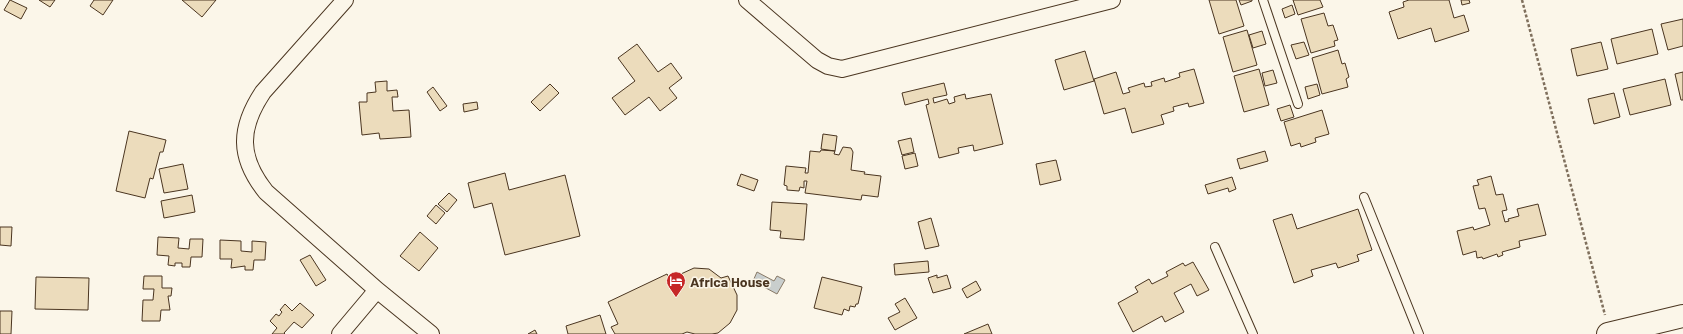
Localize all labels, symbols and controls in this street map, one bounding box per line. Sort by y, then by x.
hotel icon: Africa House [665,270,687,298]
place label: Africa House [690,273,770,290]

